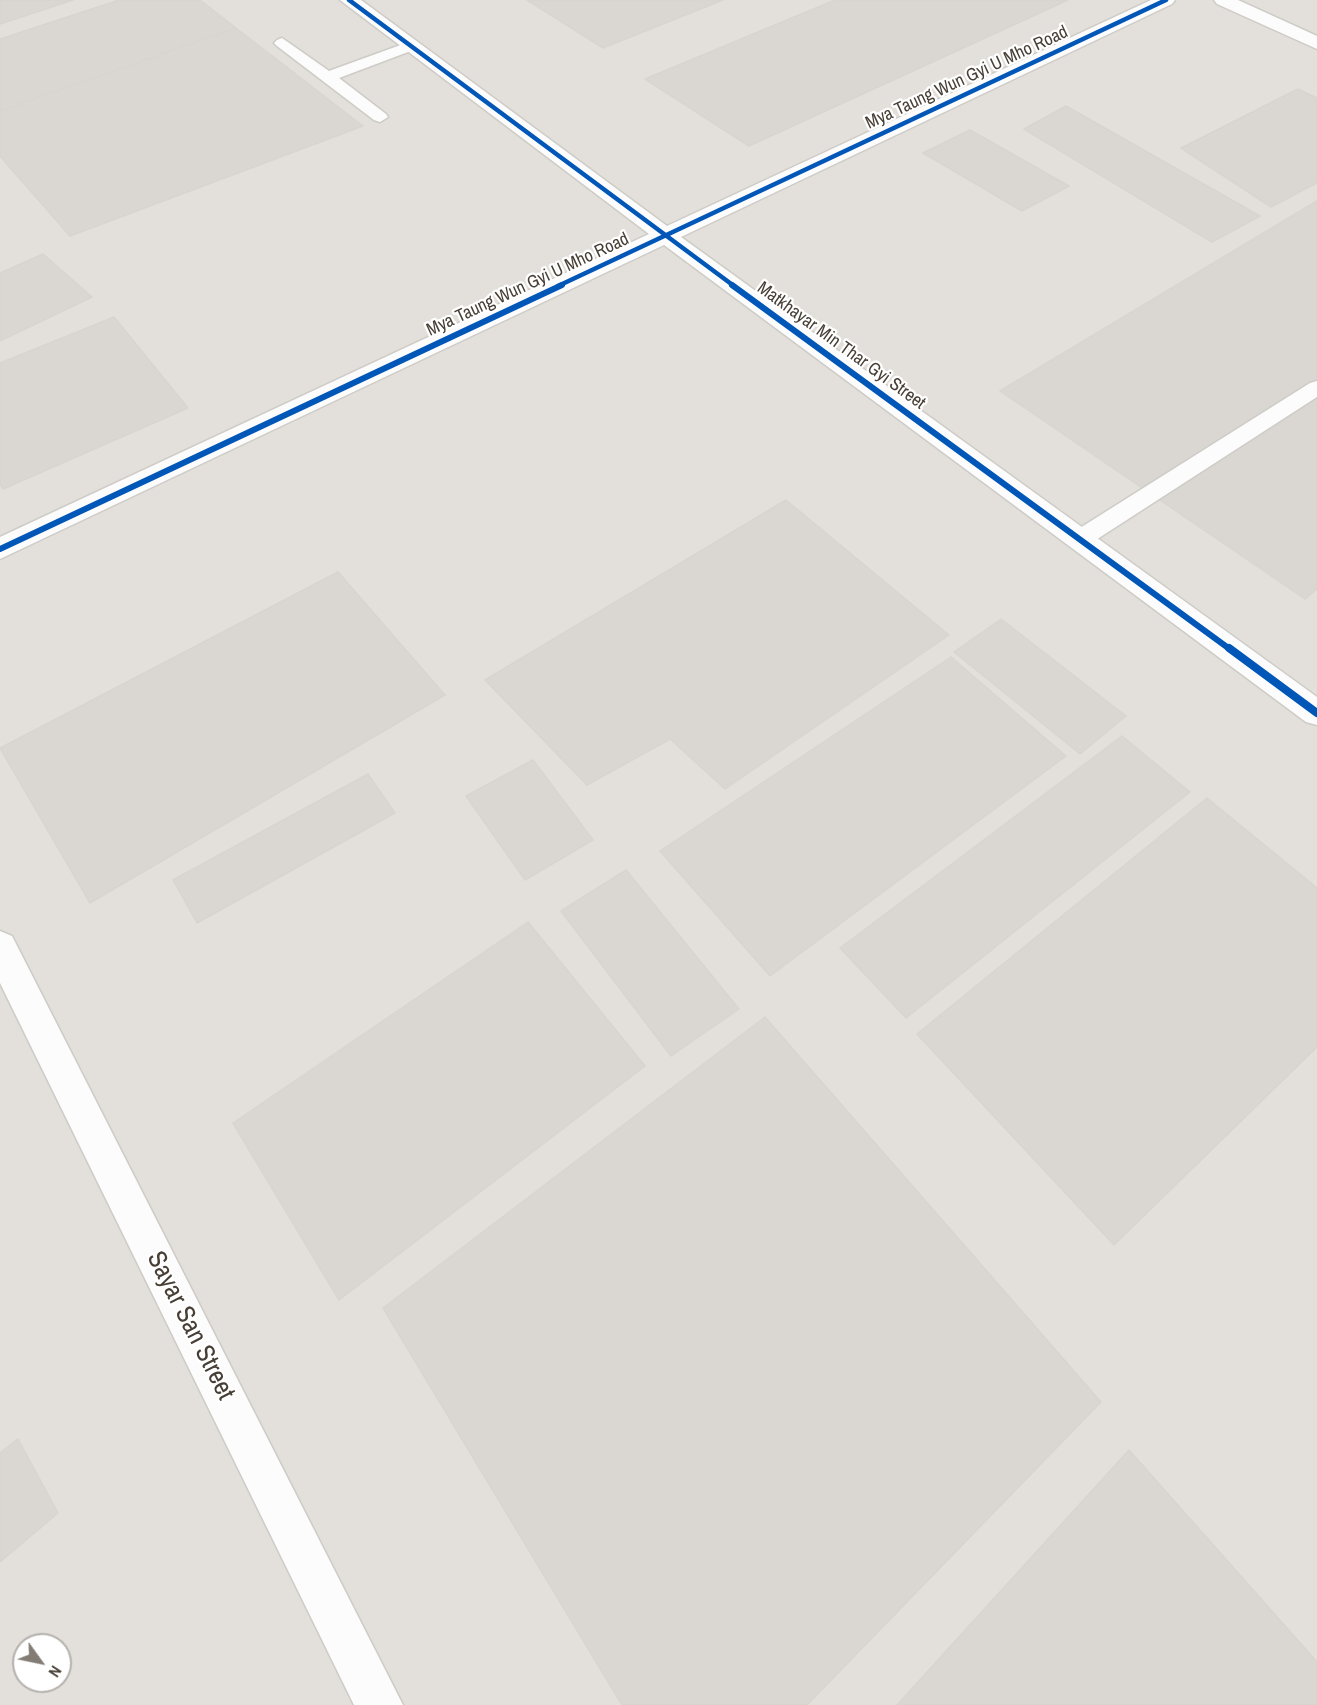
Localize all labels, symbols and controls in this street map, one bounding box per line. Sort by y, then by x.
street label: Mya Taung Wun Gyi U Mho Road [862,22,1072,134]
street label: Mya Taung Wun Gyi U Mho Road [423,229,633,341]
street label: Matkhayar Min Thar Gyi Street [753,278,929,414]
street label: Sayar San Street [139,1247,241,1405]
north arrow [12,1633,72,1693]
text: N [44,1662,67,1682]

